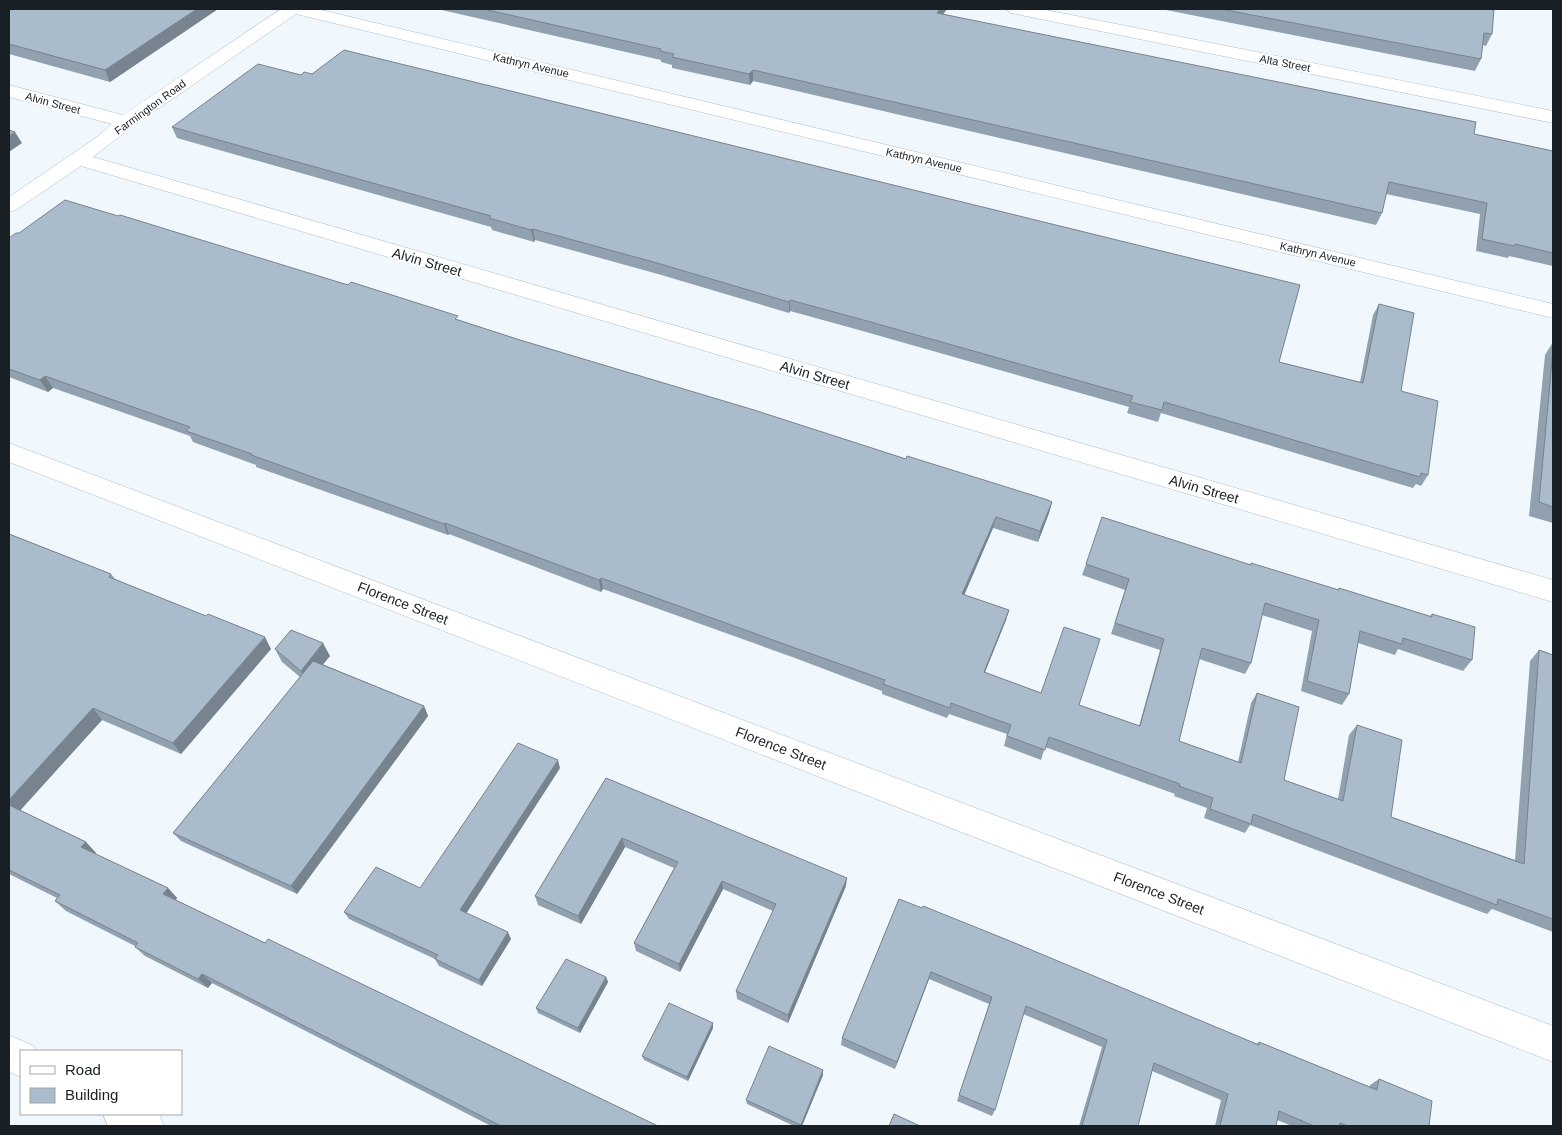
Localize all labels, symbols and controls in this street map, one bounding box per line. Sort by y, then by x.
street label: Kathryn Avenue [492,50,570,80]
street label: Alta Street [1259,52,1311,74]
street label: Farmington Road [112,77,188,137]
street label: Alvin Street [24,90,82,116]
street label: Kathryn Avenue [885,145,963,175]
street label: Kathryn Avenue [1279,239,1357,269]
street label: Alvin Street [390,244,464,280]
street label: Alvin Street [778,357,852,393]
street label: Alvin Street [1167,471,1241,507]
street label: Florence Street [355,578,451,628]
street label: Florence Street [733,723,829,773]
street label: Florence Street [1111,868,1207,918]
legend [20,1050,182,1115]
text: Road [65,1061,101,1078]
text: Building [65,1086,118,1103]

